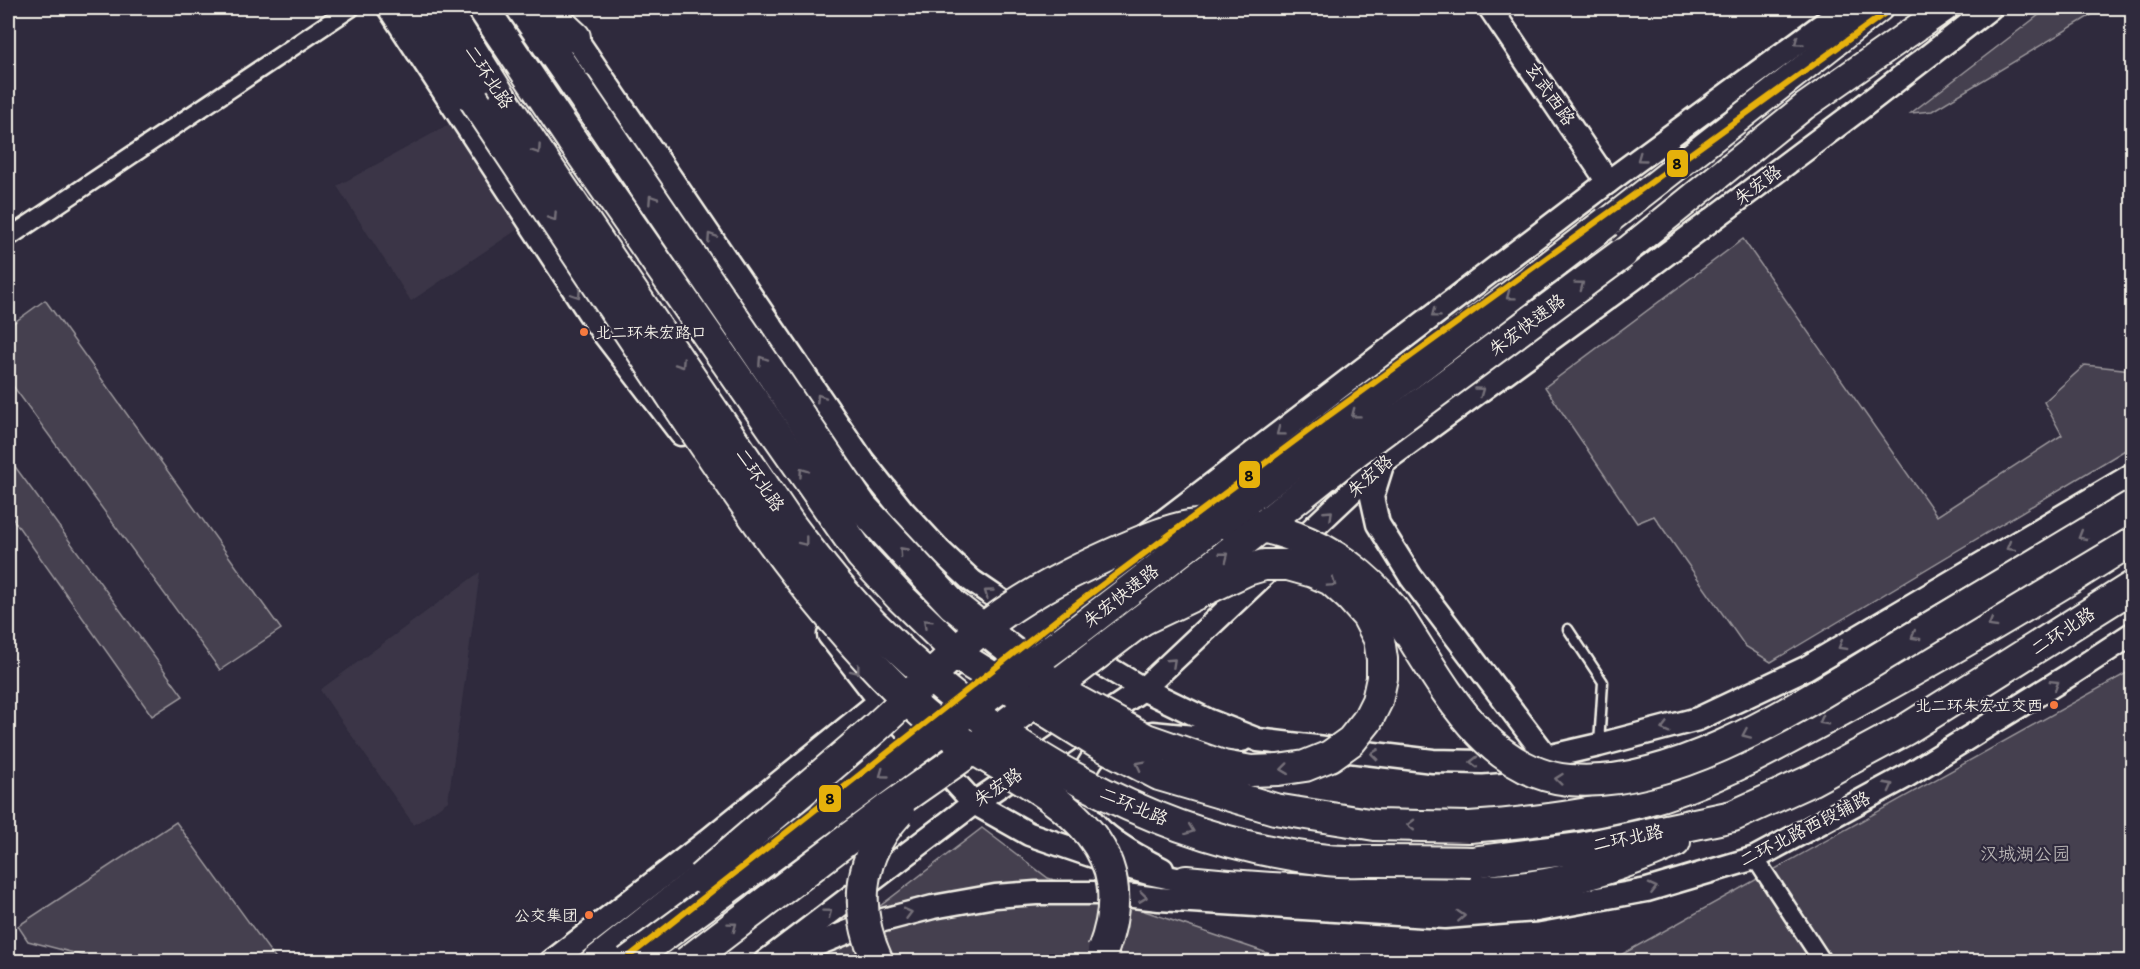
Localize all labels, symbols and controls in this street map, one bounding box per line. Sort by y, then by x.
one-way arrow [1793,35,1804,46]
street label: 二环北路 [460,41,518,113]
street label: 玄武西路 [1520,58,1580,130]
one-way arrow [530,144,541,155]
line badge: 8 [1666,149,1689,178]
one-way arrow [1636,151,1647,162]
text: 8 [1673,154,1682,173]
street label: 朱宏路 [1730,160,1786,210]
one-way arrow [648,195,660,205]
one-way arrow [546,211,557,222]
one-way arrow [707,232,718,243]
one-way arrow [1573,282,1584,293]
one-way arrow [570,287,581,298]
one-way arrow [1506,288,1517,299]
street label: 朱宏快速路 [1484,289,1570,361]
one-way arrow [1431,307,1442,318]
place label: 北二环朱宏路口 [595,323,707,342]
marker: 北二环朱宏路口 [578,326,590,338]
one-way arrow [758,356,770,366]
one-way arrow [674,358,685,369]
one-way arrow [1473,387,1484,398]
one-way arrow [816,394,827,405]
one-way arrow [1351,407,1362,418]
one-way arrow [1275,425,1286,436]
street label: 二环北路 [731,444,789,516]
street label: 朱宏路 [1343,450,1397,502]
line badge: 8 [1238,460,1261,489]
text: 8 [1245,466,1254,485]
one-way arrow [799,468,810,479]
one-way arrow [1321,510,1332,521]
one-way arrow [2078,529,2088,541]
one-way arrow [796,536,807,547]
one-way arrow [2006,540,2016,552]
one-way arrow [899,547,910,557]
one-way arrow [1218,553,1229,564]
street label: 朱宏快速路 [1079,560,1163,632]
one-way arrow [1325,576,1336,587]
one-way arrow [983,589,994,600]
street label: 二环北路 [2027,602,2099,660]
one-way arrow [1988,617,1998,628]
one-way arrow [923,619,934,630]
one-way arrow [1911,629,1921,641]
one-way arrow [1838,639,1848,651]
one-way arrow [1165,658,1175,669]
one-way arrow [848,663,859,674]
one-way arrow [2049,680,2059,692]
place label: 北二环朱宏立交西 [1915,696,2043,715]
marker: 北二环朱宏立交西 [2048,699,2060,711]
one-way arrow [1818,714,1829,725]
one-way arrow [1661,721,1671,733]
one-way arrow [1742,727,1753,739]
one-way arrow [1370,748,1379,761]
one-way arrow [1470,756,1479,768]
one-way arrow [1135,761,1146,773]
one-way arrow [1281,762,1290,774]
street label: 朱宏路 [969,763,1027,811]
one-way arrow [878,766,889,777]
one-way arrow [1555,773,1564,786]
street label: 二环北路 [1097,782,1171,830]
one-way arrow [1883,782,1893,793]
line badge: 8 [818,784,842,813]
street label: 二环北路西段辅路 [1736,787,1874,871]
text: 8 [826,789,835,808]
one-way arrow [1406,819,1415,832]
street label: 二环北路 [1590,820,1666,856]
one-way arrow [1185,822,1195,835]
park label: 汉城湖公园 [1980,843,2070,865]
one-way arrow [1648,882,1658,895]
one-way arrow [1138,890,1147,903]
place label: 公交集团 [514,906,578,925]
one-way arrow [903,908,913,921]
marker: 公交集团 [583,909,595,921]
one-way arrow [822,910,833,921]
one-way arrow [1456,910,1465,923]
one-way arrow [727,923,738,934]

